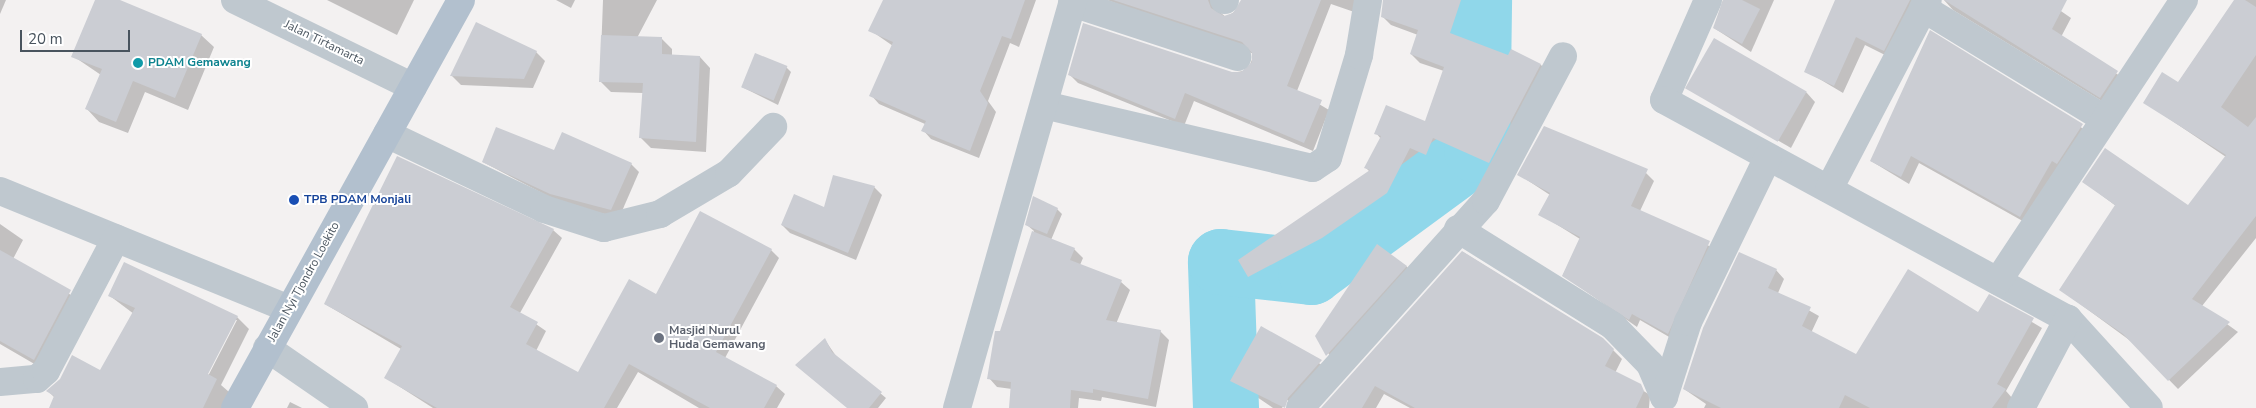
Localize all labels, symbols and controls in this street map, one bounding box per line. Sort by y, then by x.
street label: Jalan Tirtamarta [282,17,366,69]
scale bar [22,20,132,52]
text: 20 m [28,29,63,49]
place label: PDAM Gemawang [148,56,251,70]
marker: PDAM Gemawang [132,57,144,69]
place label: TPB PDAM Monjali [304,193,411,207]
marker: TPB PDAM Monjali [288,194,300,206]
street label: Jalan Nyi Tjondro Loekito [265,220,343,344]
place label: Masjid Nurul Huda Gemawang [669,324,766,352]
marker: Masjid Nurul Huda Gemawang [653,332,665,344]

